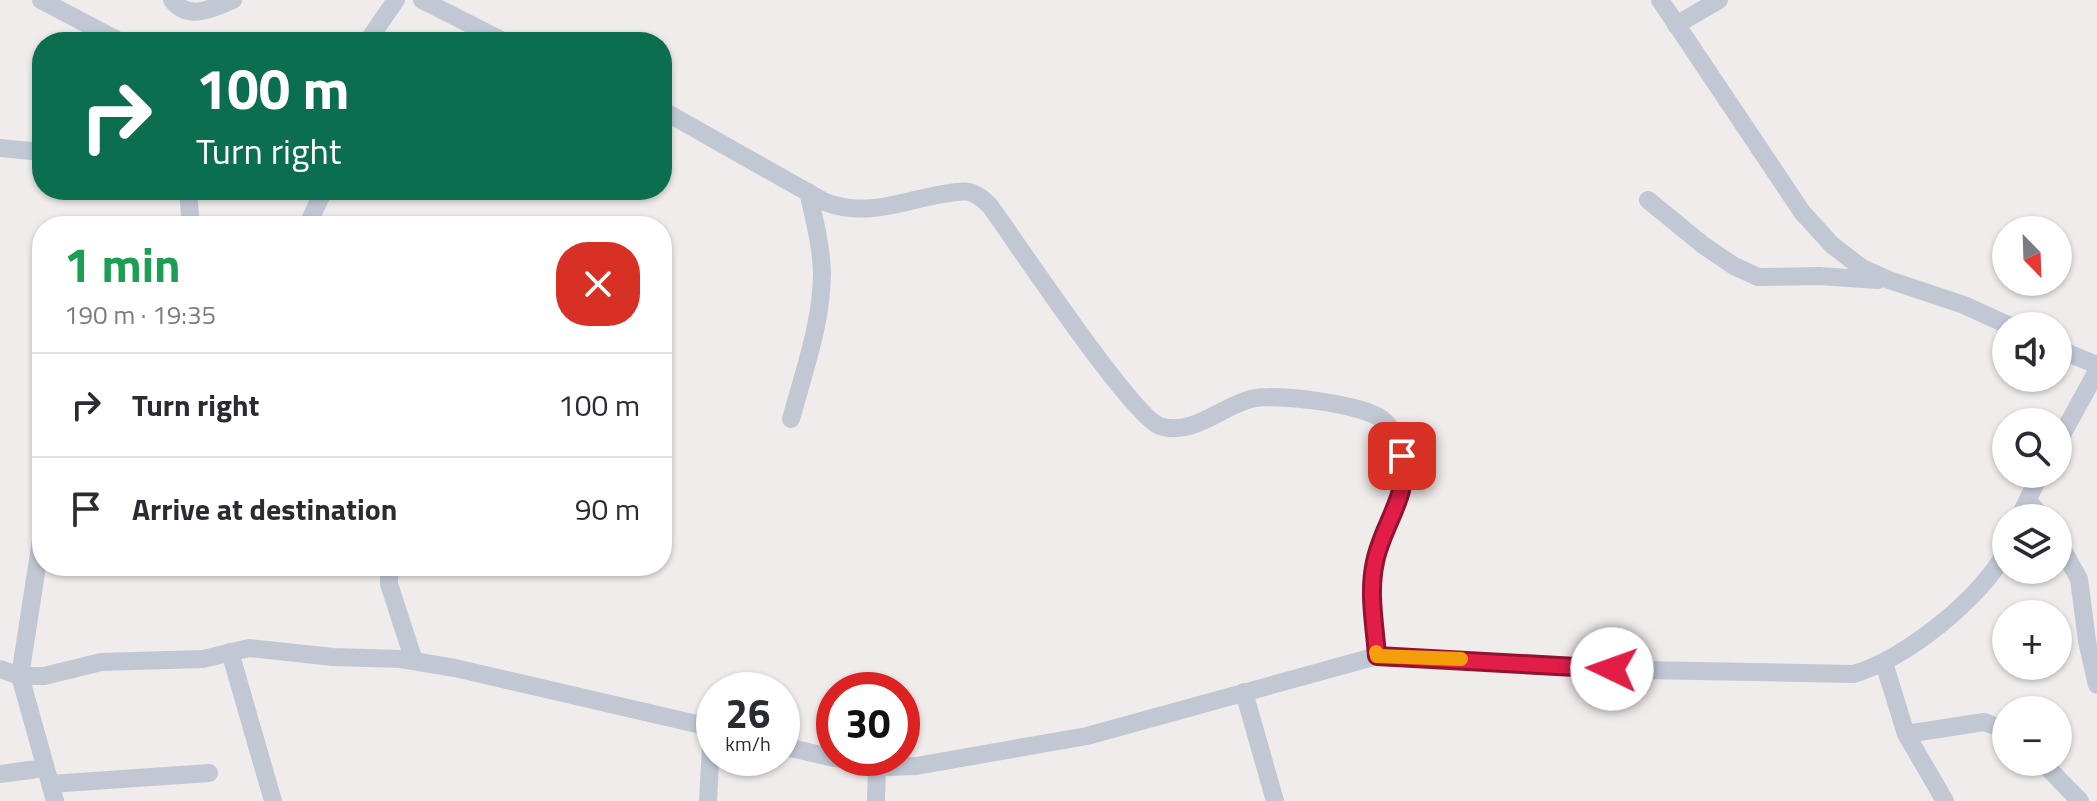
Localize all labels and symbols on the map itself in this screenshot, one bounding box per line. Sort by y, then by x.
north arrow [1992,216,2072,296]
pin [1368,422,1436,490]
position arrow [1570,627,1654,711]
speed limit sign: 30 [816,672,920,776]

